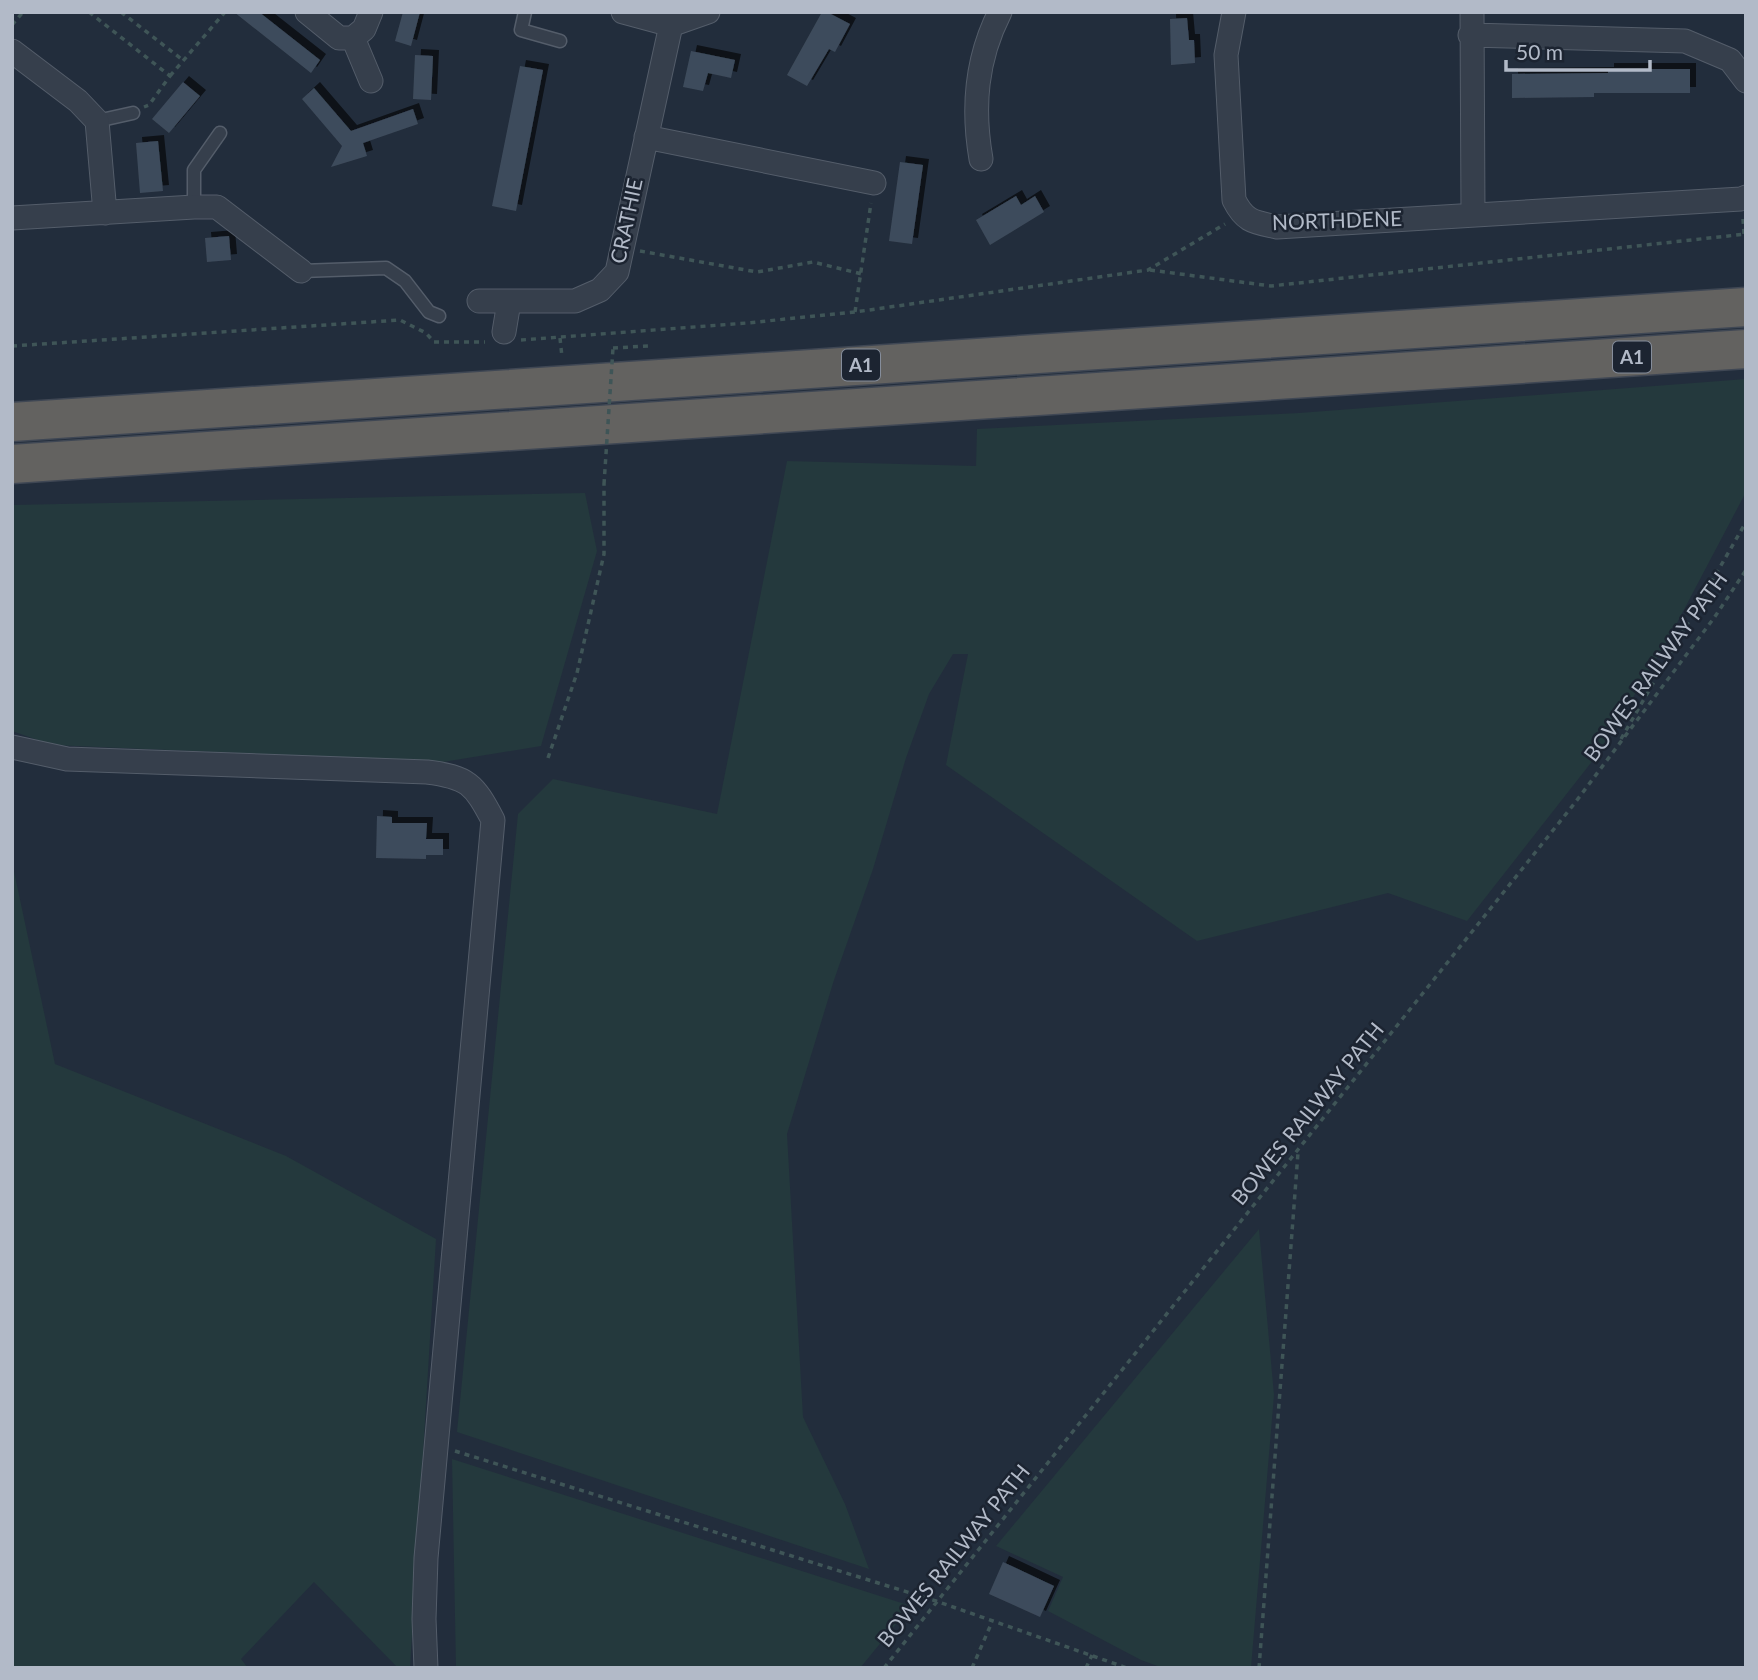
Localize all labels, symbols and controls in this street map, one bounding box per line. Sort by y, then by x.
scale bar [1506,28,1650,72]
text: 50 m [1516,39,1563,64]
street label: CRATHIE [604,176,647,266]
street label: NORTHDENE [1271,205,1402,234]
road number: A1 [1613,342,1651,372]
road number: A1 [842,350,880,380]
street label: BOWES RAILWAY PATH [1578,567,1732,765]
street label: BOWES RAILWAY PATH [1226,1017,1388,1209]
street label: BOWES RAILWAY PATH [872,1459,1034,1651]

